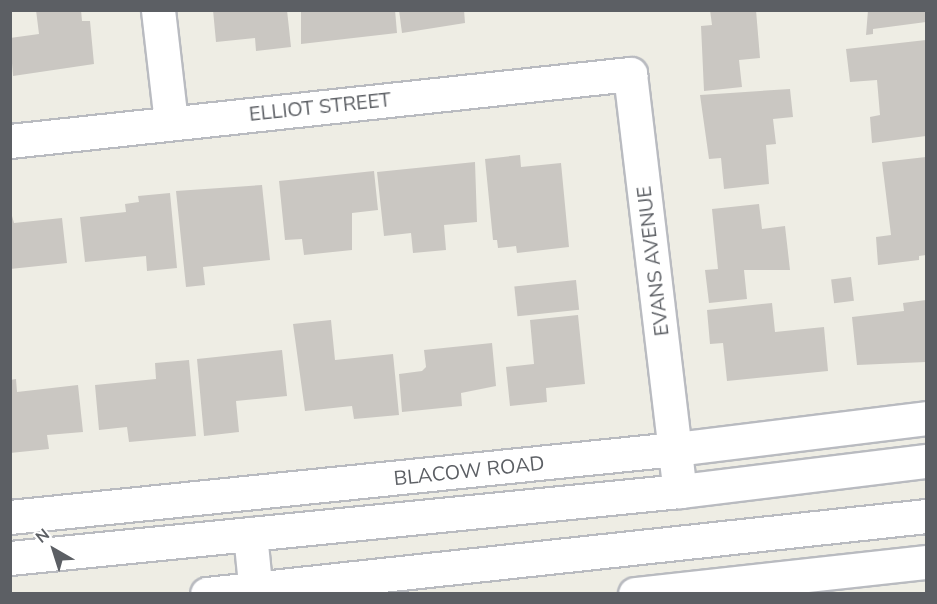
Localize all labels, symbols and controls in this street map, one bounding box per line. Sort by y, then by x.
street label: ELLIOT STREET [248,88,392,126]
street label: EVANS AVENUE [632,185,674,337]
street label: BLACOW ROAD [393,451,545,491]
north arrow [24,520,84,580]
text: N [31,524,54,548]

